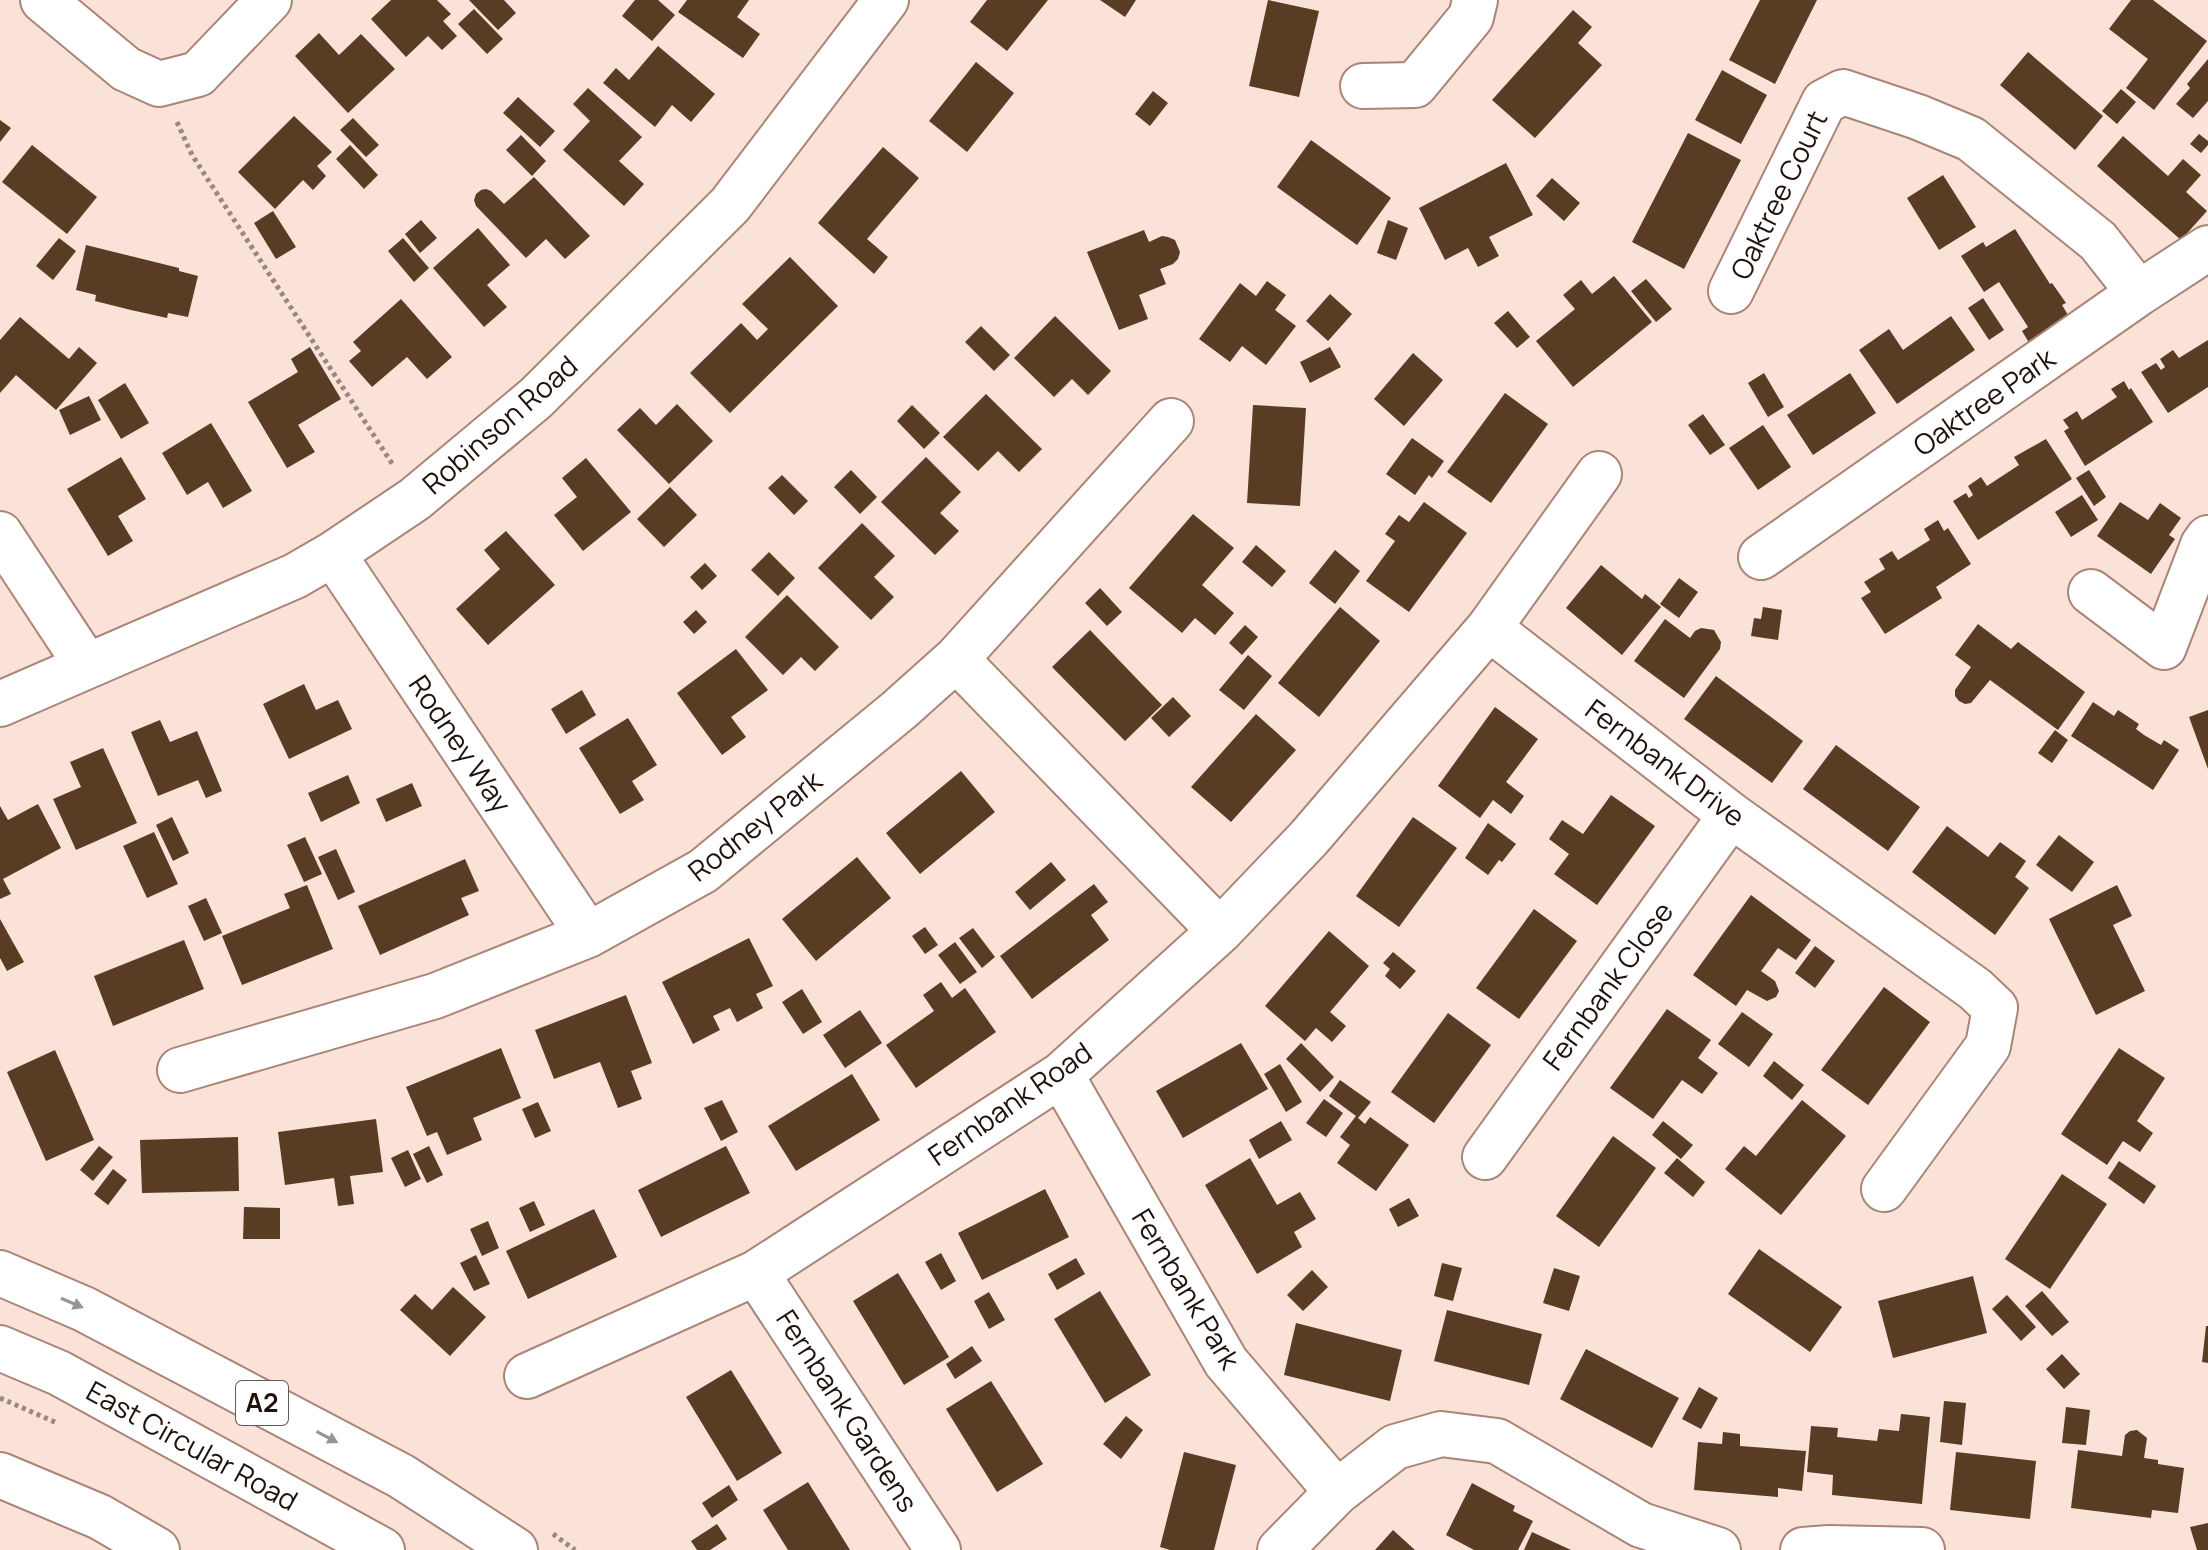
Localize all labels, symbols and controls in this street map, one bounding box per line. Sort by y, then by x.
street label: Oaktree Court [1721,104,1835,285]
street label: Oaktree Park [1905,338,2063,464]
street label: Robinson Road [414,346,585,502]
street label: Rodney Way [401,667,521,820]
street label: Fernbank Drive [1578,690,1753,835]
street label: Rodney Park [680,760,830,889]
street label: Fernbank Close [1533,894,1681,1077]
street label: Fernbank Road [920,1033,1099,1174]
street label: Fernbank Park [1124,1201,1250,1377]
one-way arrow [60,1297,84,1310]
street label: Fernbank Gardens [768,1302,927,1519]
street label: East Circular Road [80,1371,305,1519]
road number: A2 [236,1381,288,1425]
one-way arrow [315,1430,338,1443]

